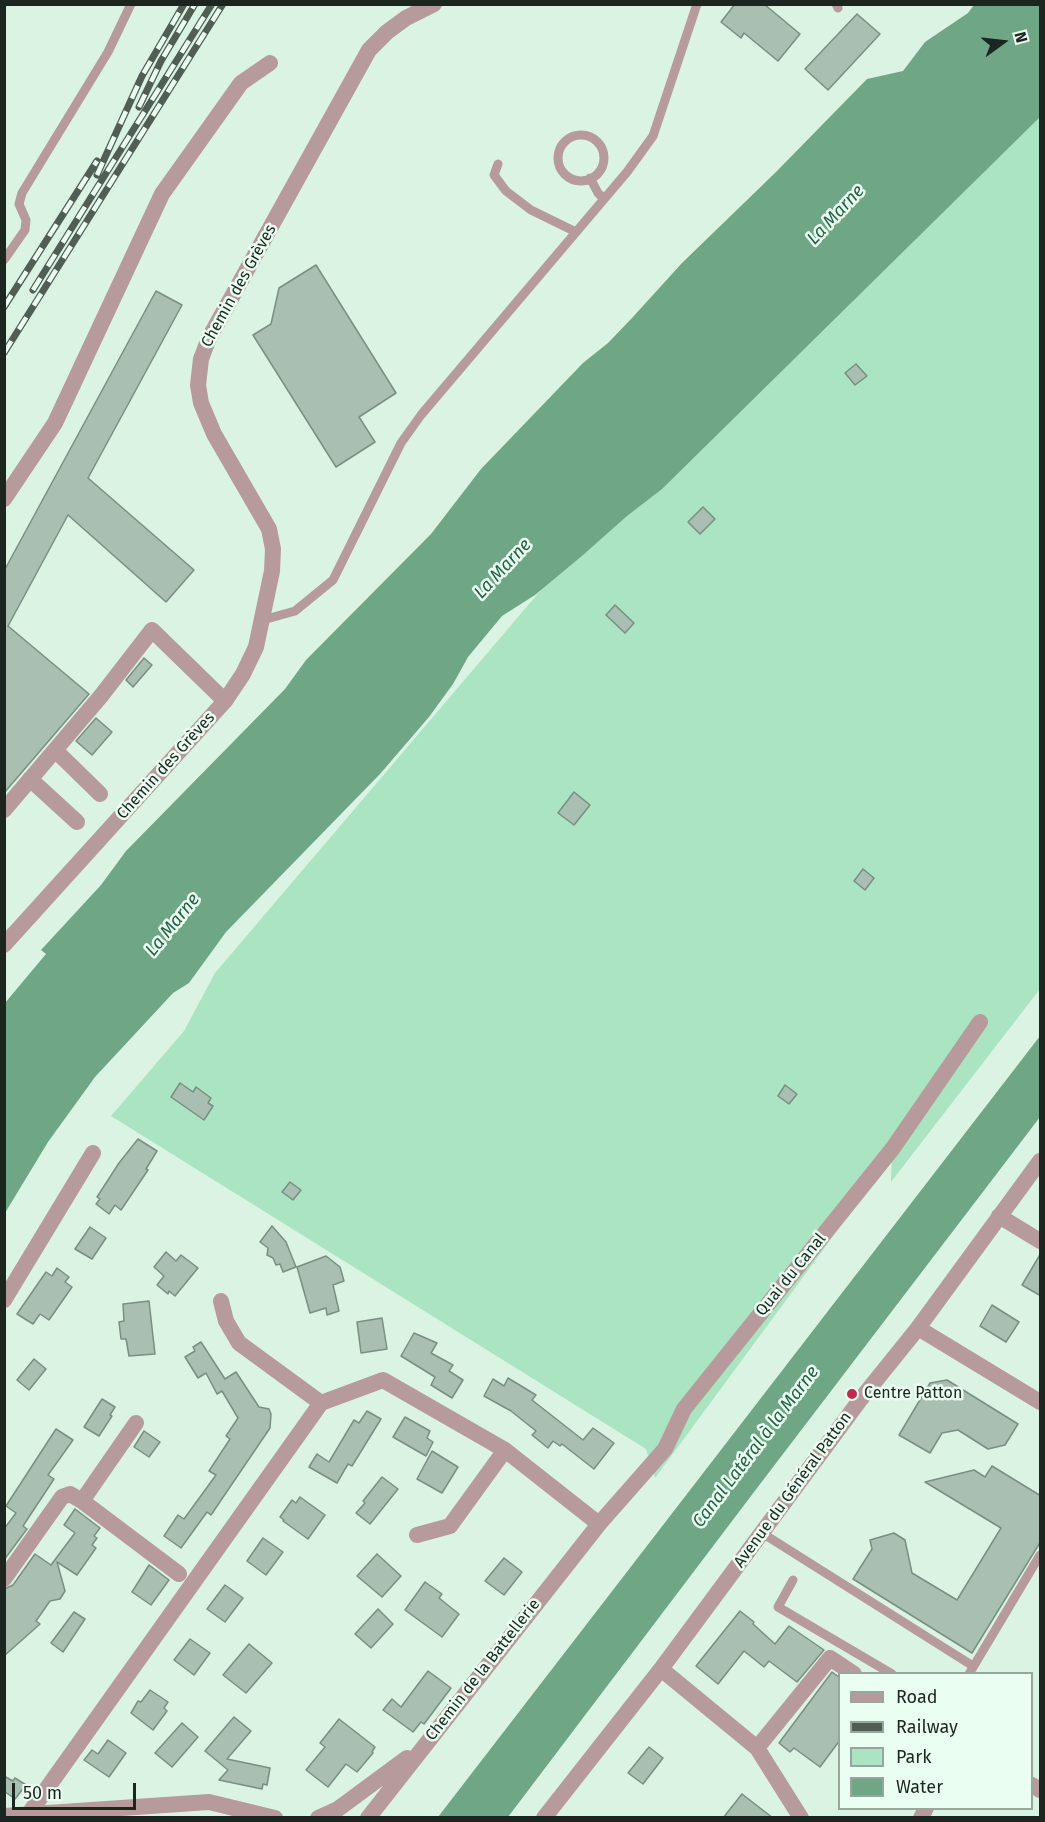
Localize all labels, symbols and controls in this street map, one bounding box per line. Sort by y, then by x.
north arrow [973,12,1033,72]
text: N [1010,30,1031,45]
water label: La Marne [803,181,869,249]
street label: Chemin des Grèves [197,221,281,351]
water label: La Marne [470,535,536,603]
street label: Chemin des Grèves [113,709,219,823]
water label: La Marne [141,889,205,961]
street label: Quai du Canal [752,1230,830,1320]
water label: Canal Latéral à la Marne [688,1362,824,1532]
place label: Centre Patton [864,1384,962,1404]
marker: Centre Patton [845,1387,859,1401]
street label: Avenue du Général Patton [730,1408,856,1572]
street label: Chemin de la Battellerie [422,1595,544,1745]
legend [838,1672,1033,1810]
text: Road [896,1686,938,1708]
text: Railway [896,1716,958,1738]
text: Park [896,1746,931,1768]
scale bar [15,1771,140,1809]
text: Water [896,1776,943,1798]
text: 50 m [23,1782,62,1804]

